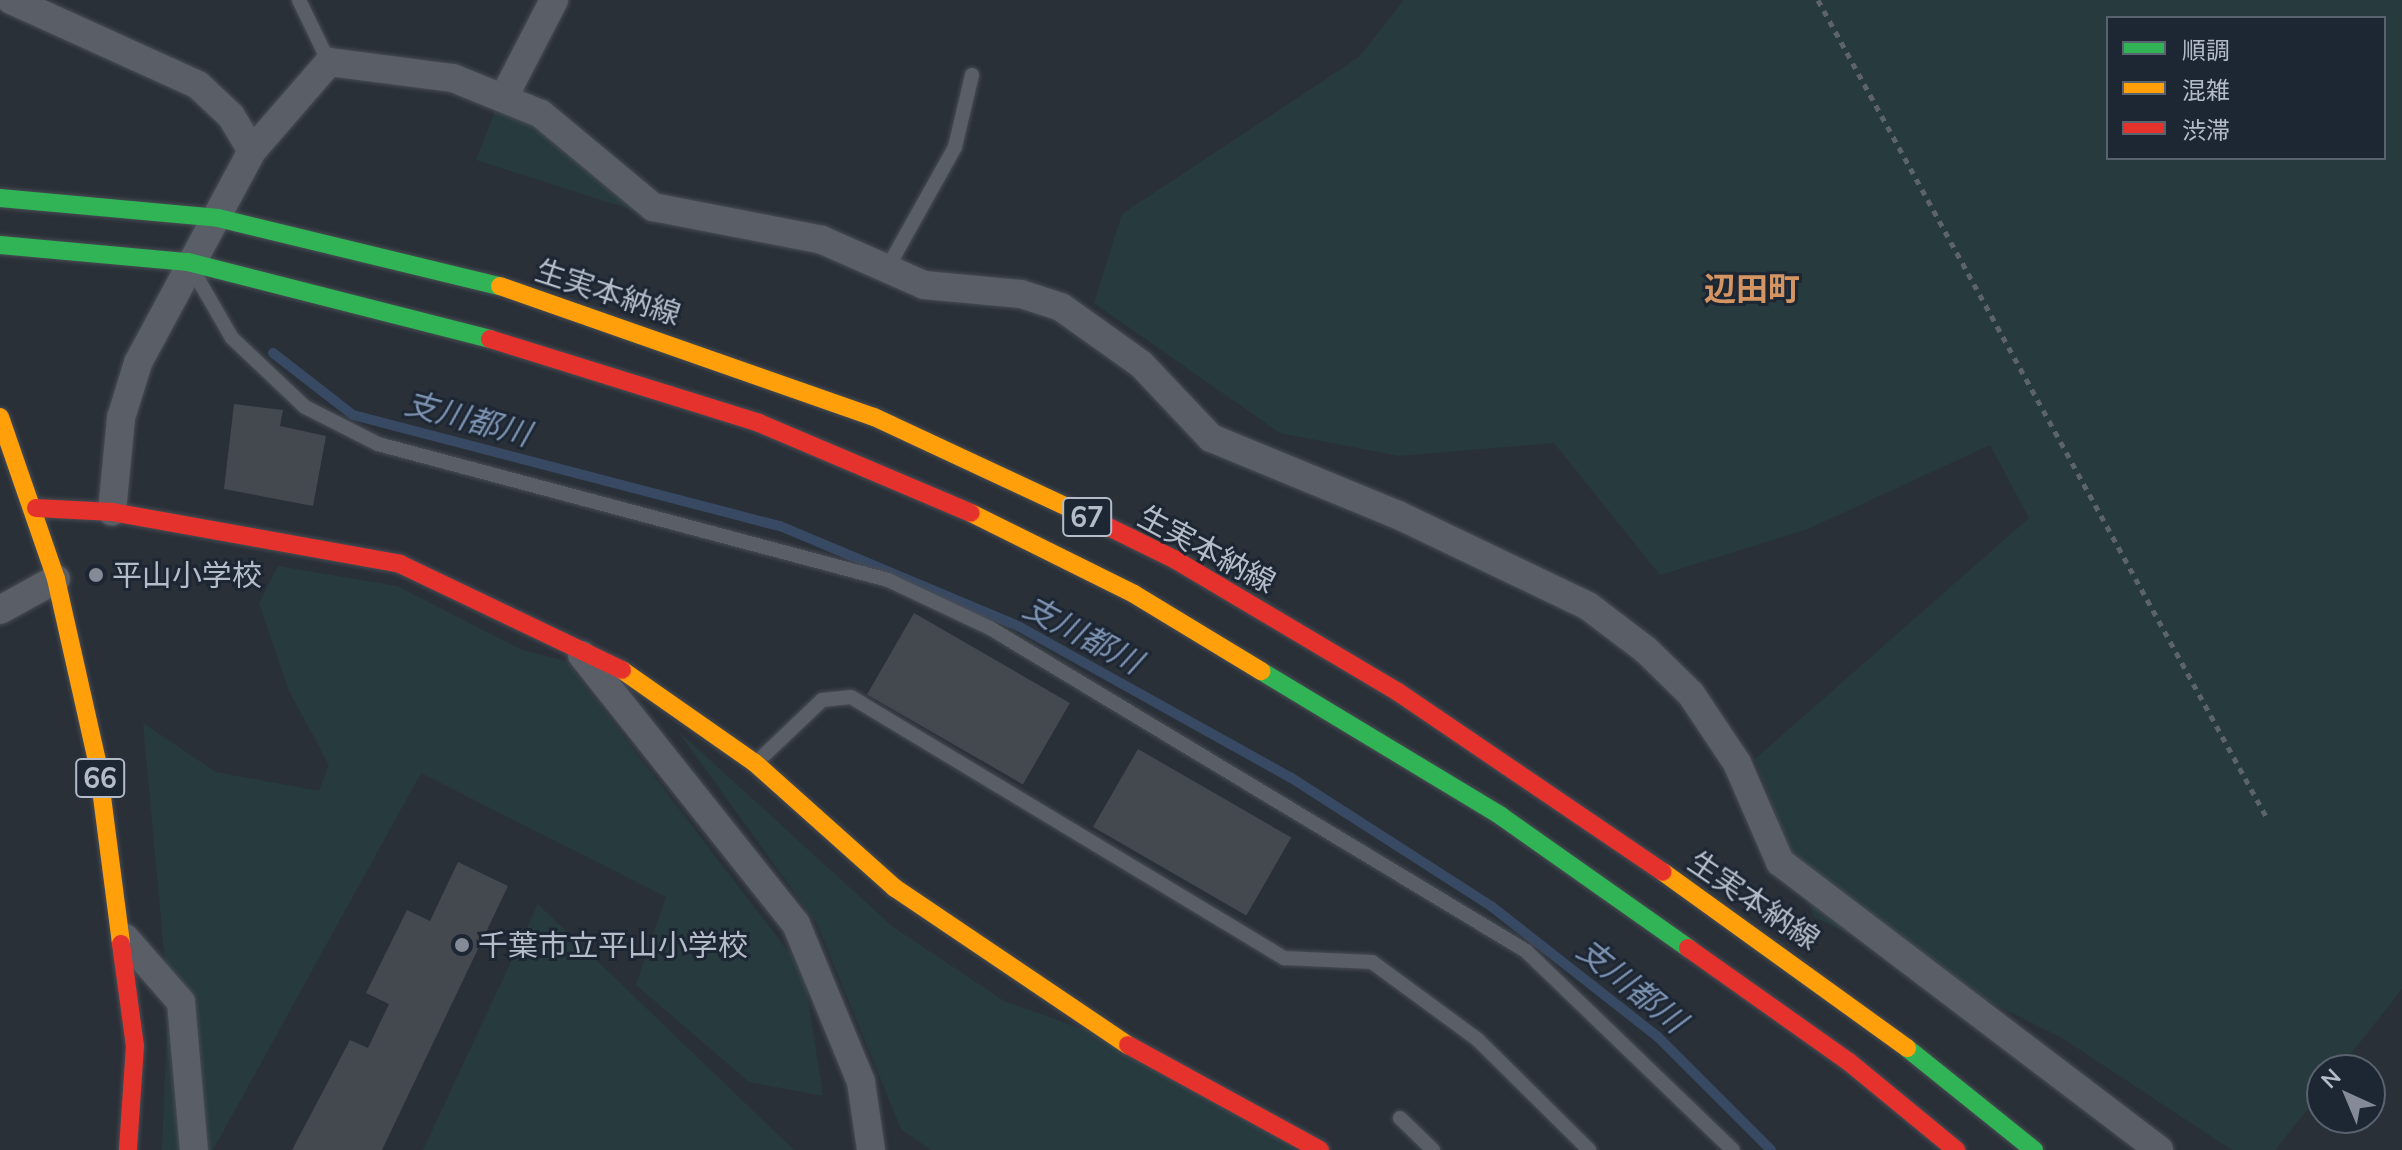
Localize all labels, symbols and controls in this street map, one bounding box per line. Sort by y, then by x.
legend [2106,16,2386,160]
text: 順調 [2182,35,2230,65]
text: 混雑 [2182,75,2230,105]
text: 渋滞 [2182,115,2230,145]
street label: 生実本納線 [531,252,685,332]
district label: 辺田町 [1704,269,1800,307]
water label: 支川都川 [401,383,535,453]
road number: 67 [1061,493,1113,541]
street label: 生実本納線 [1132,498,1282,600]
place label: 平山小学校 [112,557,262,593]
marker: 平山小学校 [87,566,105,584]
water label: 支川都川 [1017,587,1149,681]
road number: 66 [74,754,126,802]
street label: 生実本納線 [1682,843,1826,957]
place label: 千葉市立平山小学校 [478,927,748,963]
water label: 支川都川 [1570,930,1694,1040]
marker: 千葉市立平山小学校 [453,936,471,954]
north arrow [2306,1054,2386,1134]
text: N [2315,1062,2346,1094]

